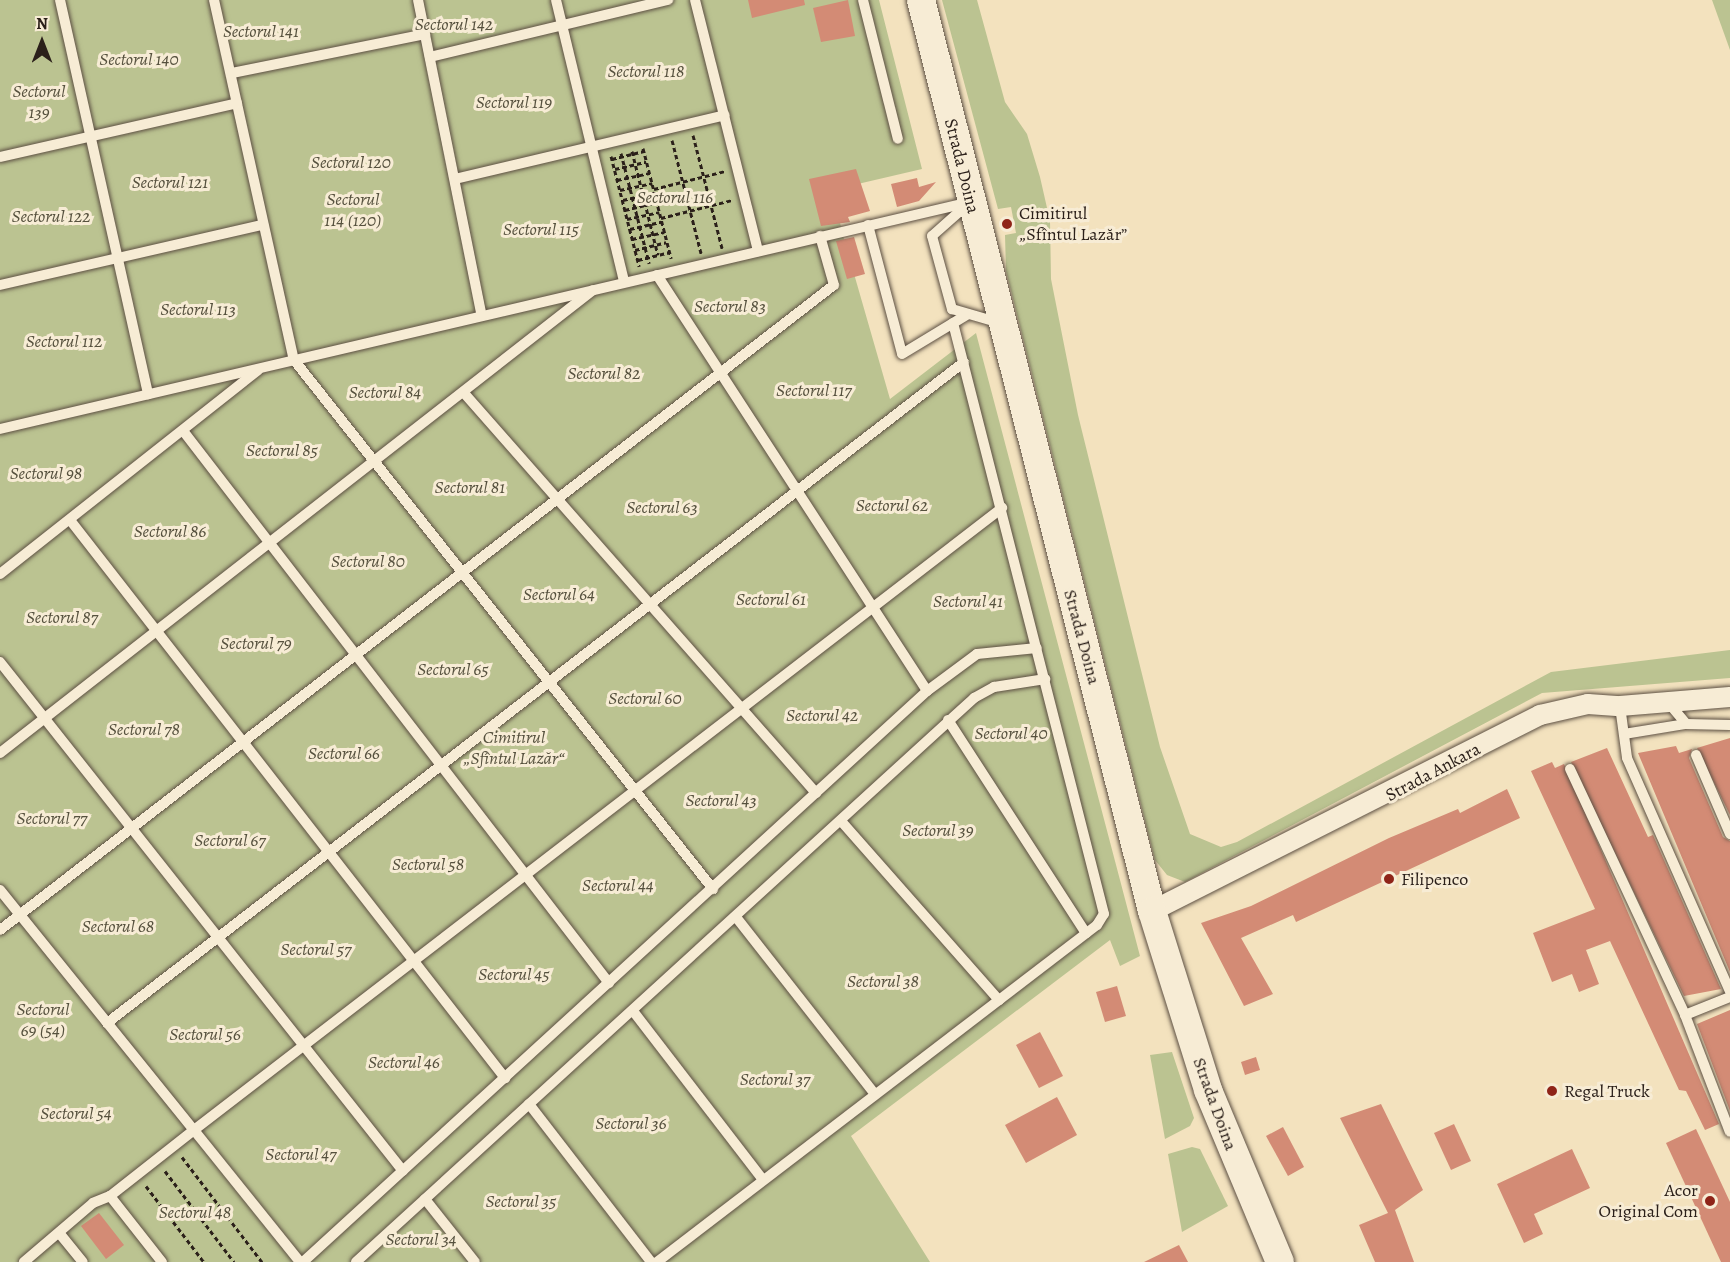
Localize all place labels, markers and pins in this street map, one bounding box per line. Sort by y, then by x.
place label: Cimitirul „Sfîntul Lazăr” [1019,203,1127,246]
marker: Cimitirul „Sfîntul Lazăr” [1000,217,1014,231]
place label: Filipenco [1401,868,1468,890]
marker: Filipenco [1382,872,1396,886]
place label: Regal Truck [1564,1080,1650,1102]
marker: Regal Truck [1545,1084,1559,1098]
place label: Acor Original Com [1598,1180,1698,1222]
marker: Acor Original Com [1703,1194,1717,1208]

